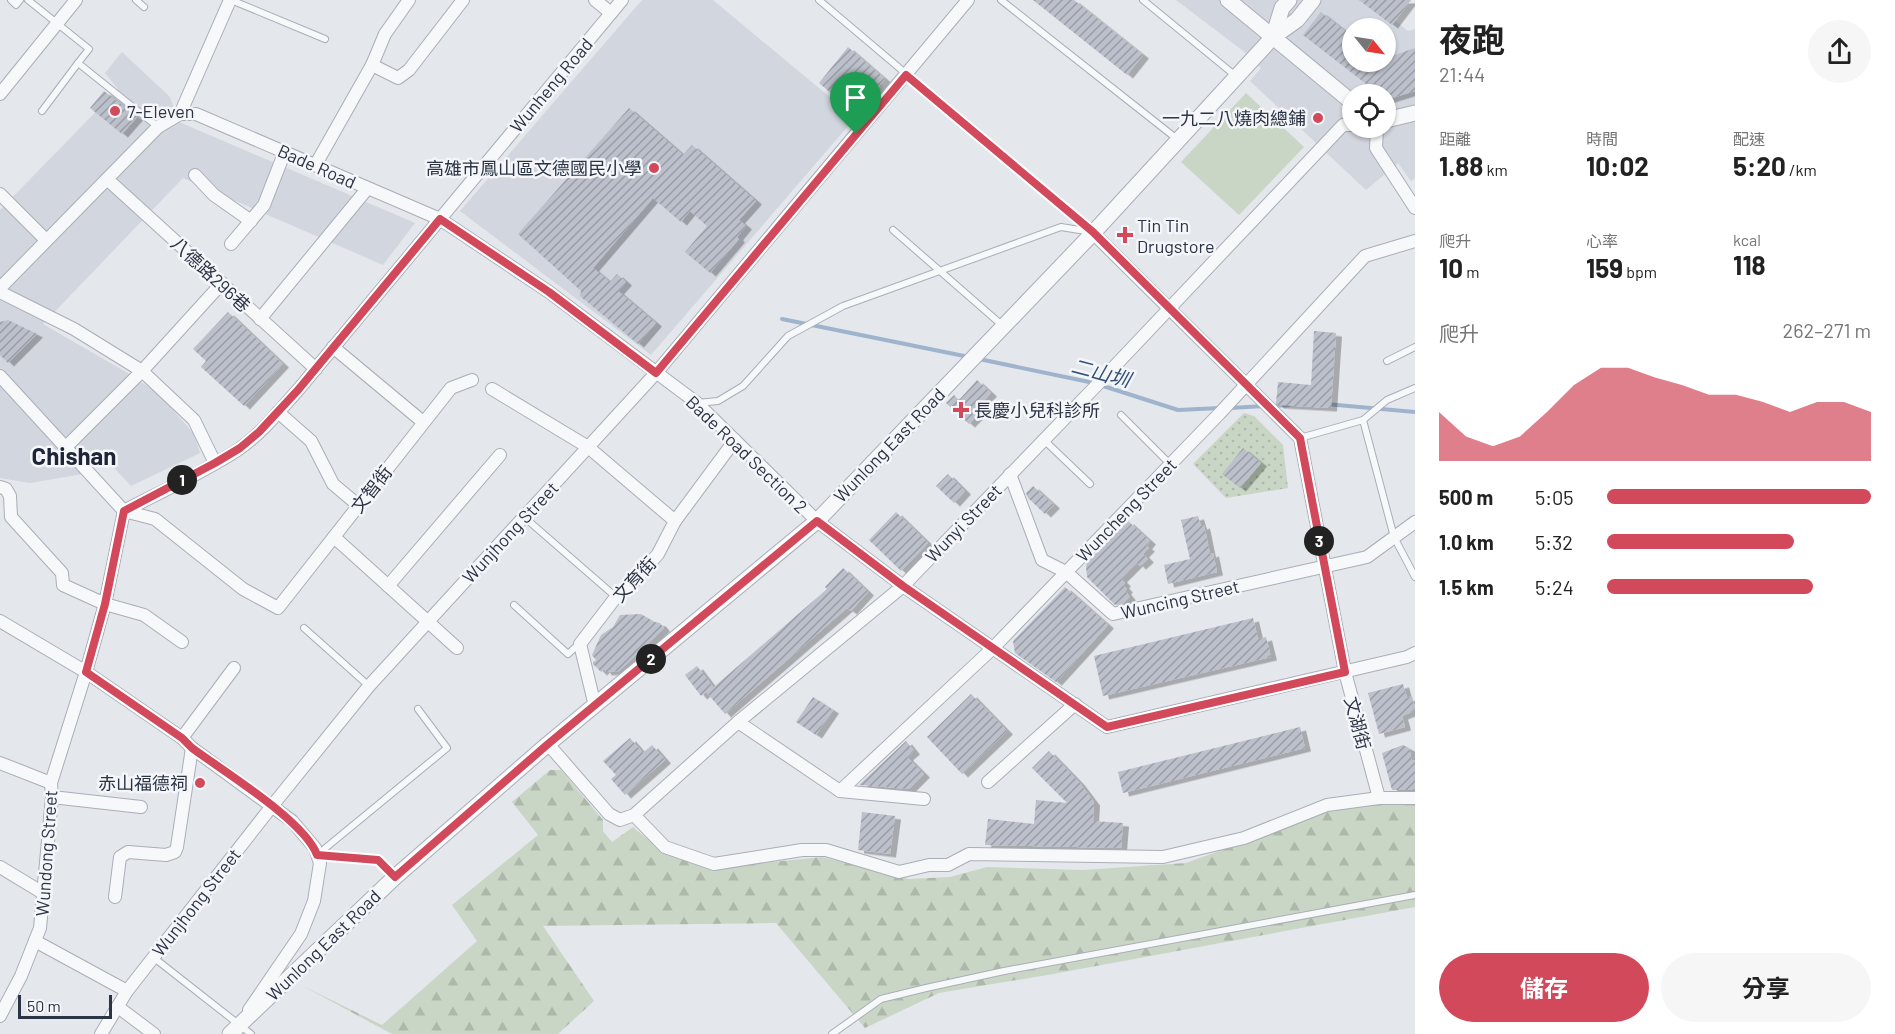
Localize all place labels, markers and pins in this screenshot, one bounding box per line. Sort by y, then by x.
pin [830,72,881,134]
place label: 7-Eleven [127,100,195,122]
marker: 7-Eleven [108,104,122,118]
place label: 一九二八燒肉總鋪 [1162,107,1306,129]
marker: 一九二八燒肉總鋪 [1311,111,1325,125]
place label: 高雄市鳳山區文德國民小學 [426,157,642,179]
marker: 高雄市鳳山區文德國民小學 [647,161,661,175]
place label: Tin Tin Drugstore [1137,214,1215,257]
marker: Tin Tin Drugstore [1118,228,1132,242]
place label: 長慶小兒科診所 [974,399,1100,421]
marker: 長慶小兒科診所 [952,401,970,419]
pin: 1 [167,465,197,495]
pin: 3 [1304,526,1334,556]
pin: 2 [636,644,666,674]
place label: 赤山福德祠 [98,772,188,794]
marker: 赤山福德祠 [193,776,207,790]

